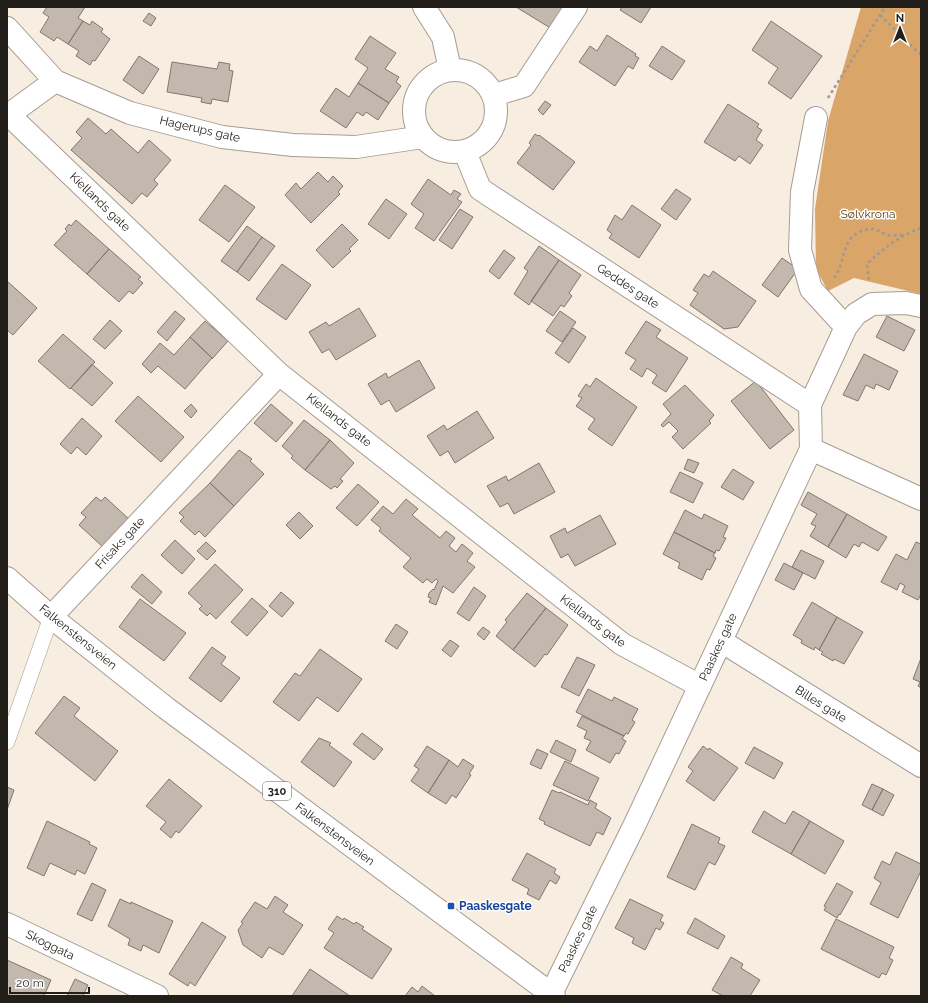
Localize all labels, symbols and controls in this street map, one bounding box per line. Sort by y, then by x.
north arrow [880,8,920,48]
text: N [896,12,904,25]
street label: Hagerups gate [158,113,242,145]
street label: Kiellands gate [67,170,133,234]
park label: Sølvkrona [841,207,895,221]
street label: Geddes gate [594,261,662,311]
street label: Kiellands gate [304,390,374,450]
street label: Frisaks gate [92,514,148,572]
street label: Kiellands gate [557,592,629,650]
street label: Falkenstensveien [36,602,120,672]
street label: Paaskes gate [696,611,740,683]
street label: Billes gate [793,683,849,725]
road number: 310 [263,782,291,800]
street label: Falkenstensveien [293,800,377,868]
place label: Paaskesgate [459,899,532,913]
marker: Paaskesgate [446,901,456,911]
street label: Paaskes gate [556,903,600,975]
street label: Skoggata [23,927,77,963]
scale bar [10,969,89,995]
text: 20 m [16,976,44,990]

